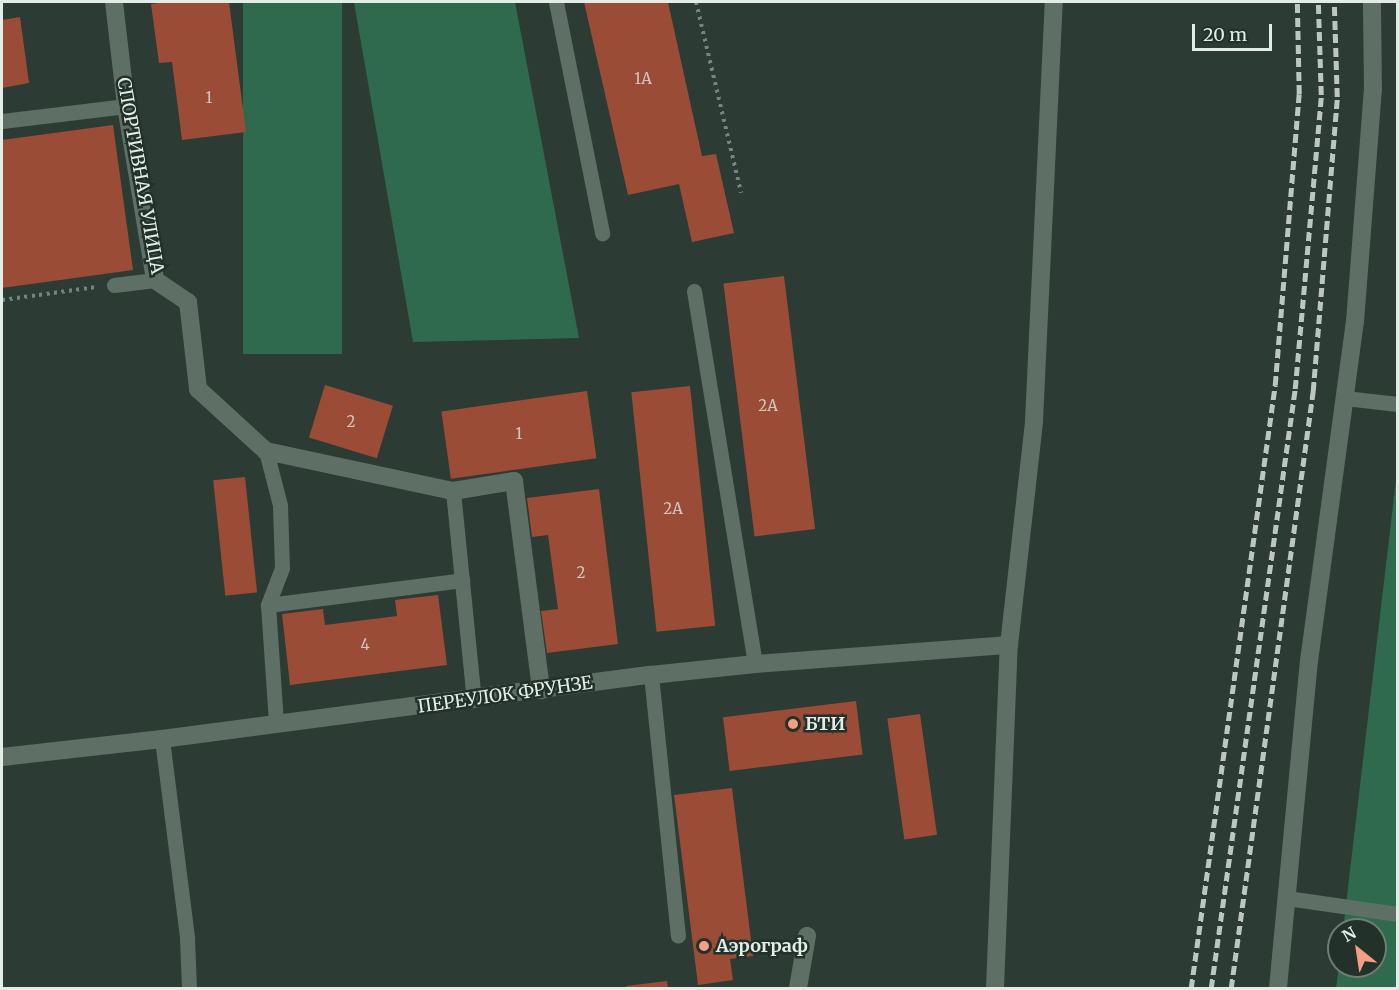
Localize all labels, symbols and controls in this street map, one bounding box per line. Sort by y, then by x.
scale bar [1195,12,1274,50]
text: 20 m [1203,23,1247,46]
house number: 1А [634,70,652,88]
street label: СПОРТИВНАЯ УЛИЦА [112,76,168,276]
house number: 1 [206,89,212,107]
house number: 2А [758,397,778,415]
house number: 2 [347,413,355,431]
house number: 1 [516,425,522,443]
house number: 2А [663,500,683,518]
house number: 2 [577,564,585,582]
house number: 4 [360,636,370,654]
street label: ПЕРЕУЛОК ФРУНЗЕ [416,672,594,718]
place label: БТИ [805,713,845,735]
marker: БТИ [786,717,800,731]
north arrow [1327,918,1387,978]
text: N [1339,922,1359,946]
place label: Аэрограф [716,935,808,957]
marker: Аэрограф [697,939,711,953]

